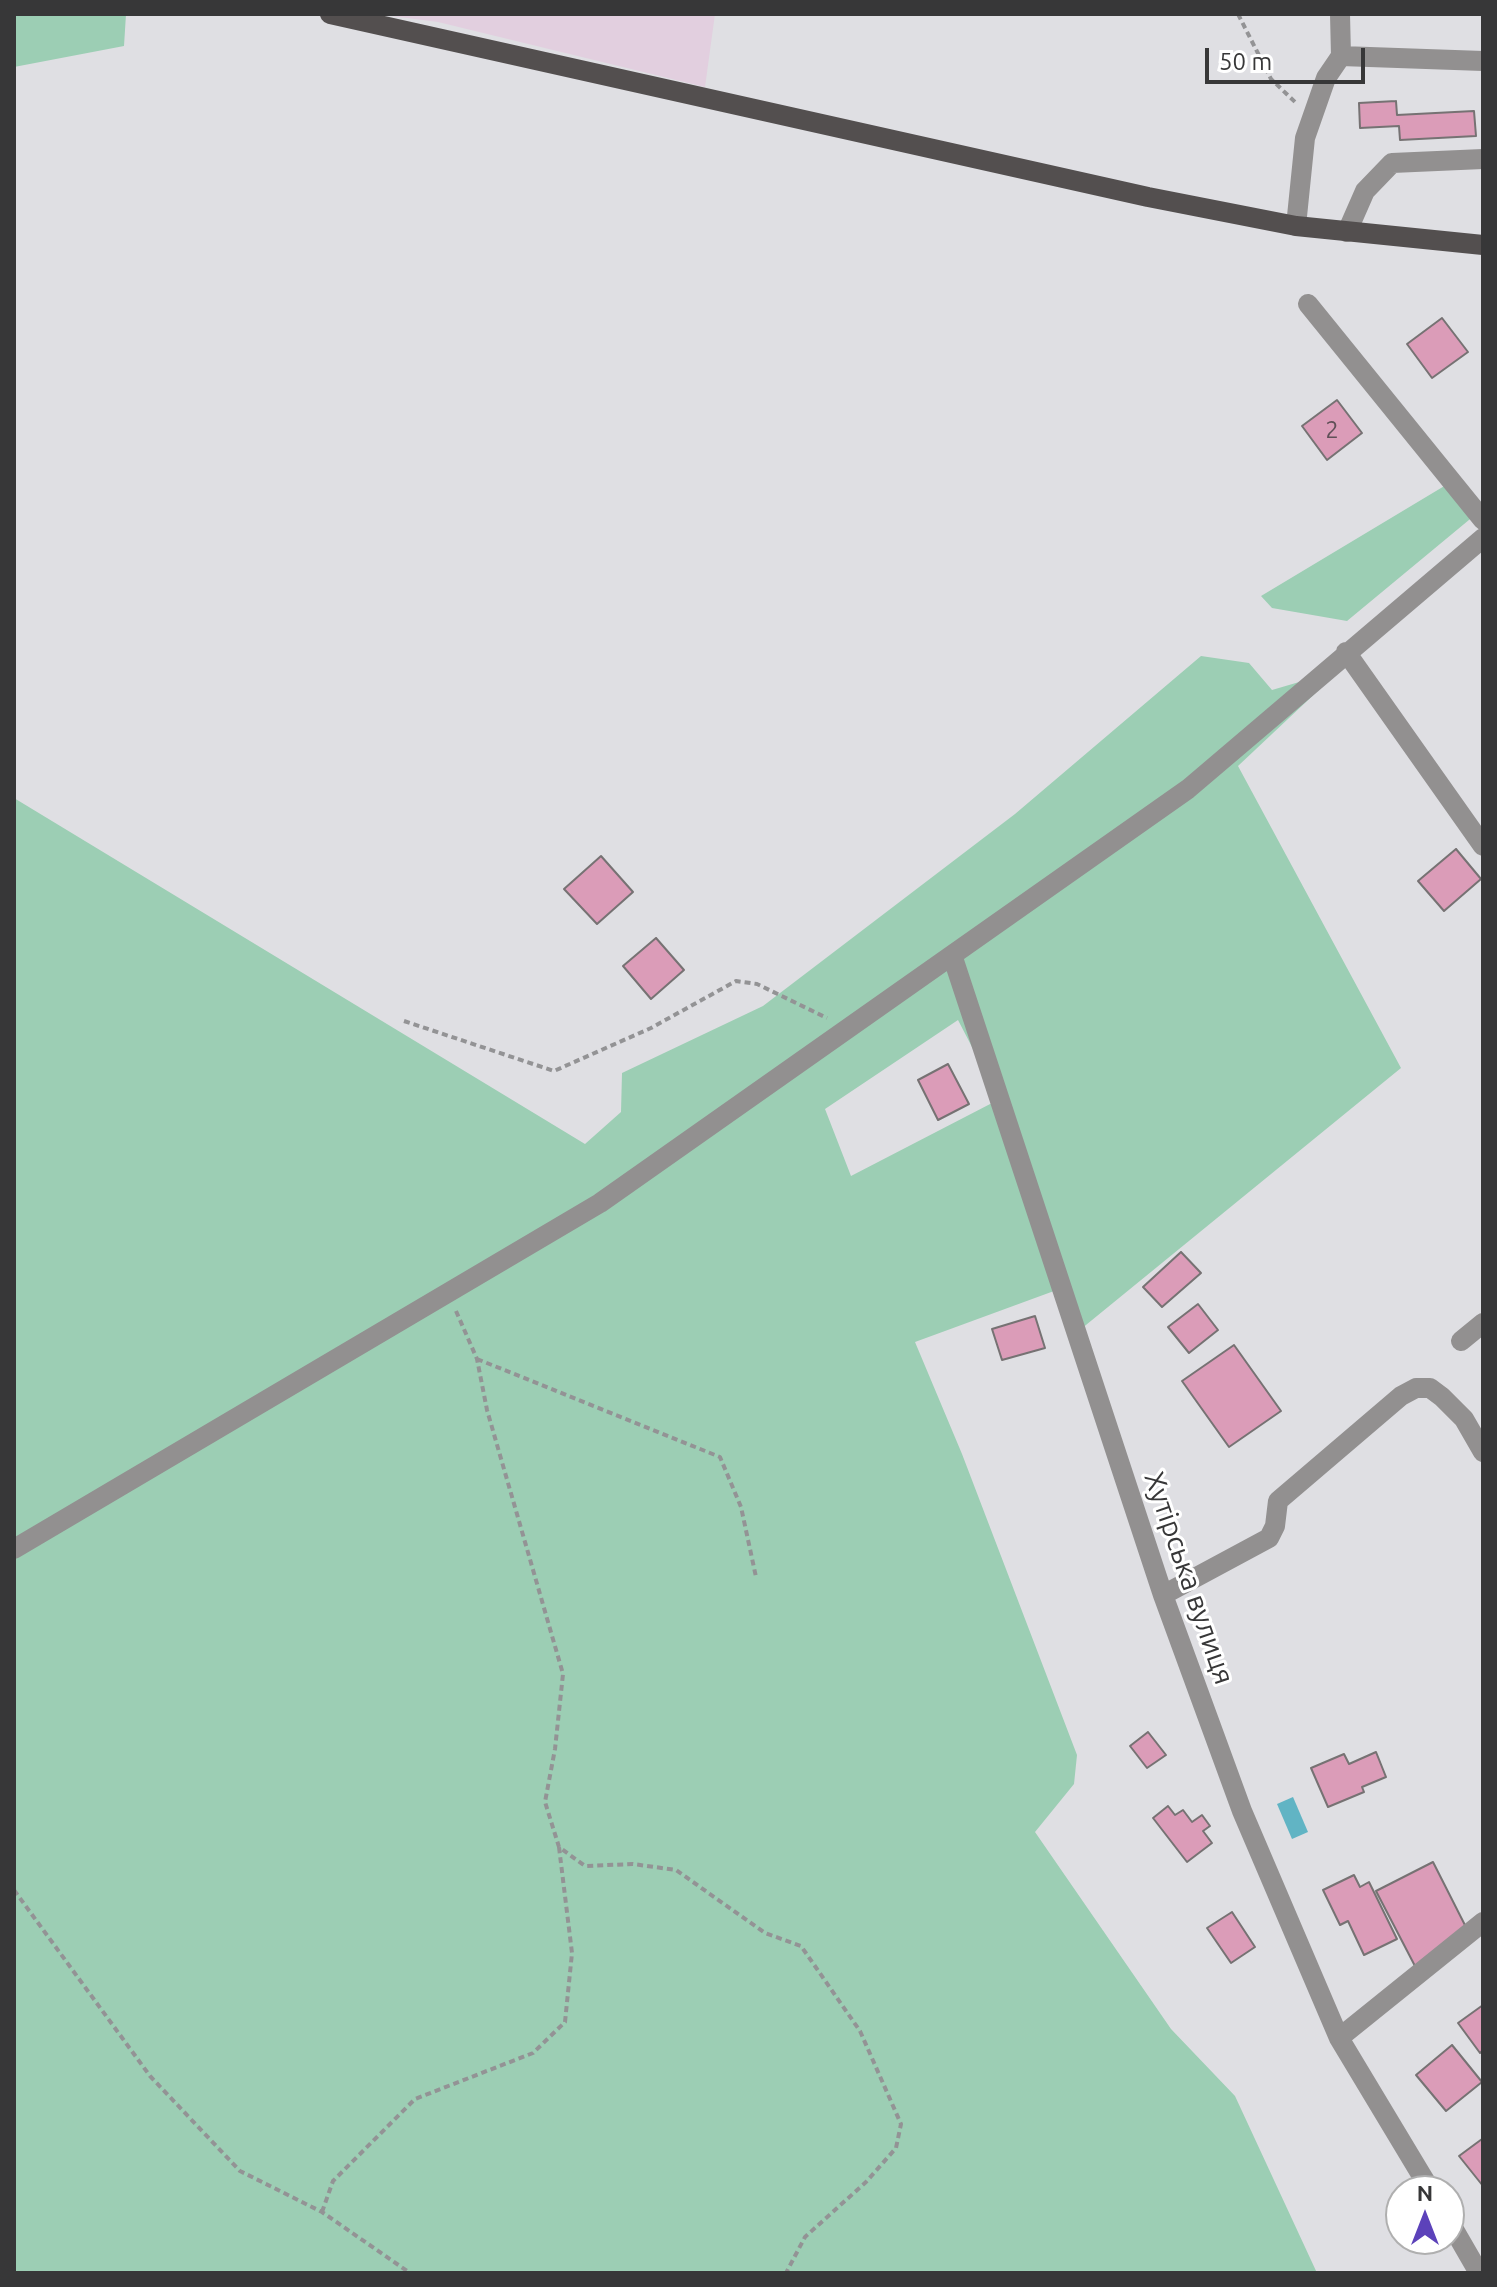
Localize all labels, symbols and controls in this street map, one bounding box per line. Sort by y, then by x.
scale bar [1209,32,1369,82]
text: 50 m [1219,48,1272,75]
house number: 2 [1325,416,1339,444]
street label: Хутірська вулиця [1137,1467,1241,1689]
north arrow [1385,2175,1465,2255]
text: N [1417,2180,1433,2205]

